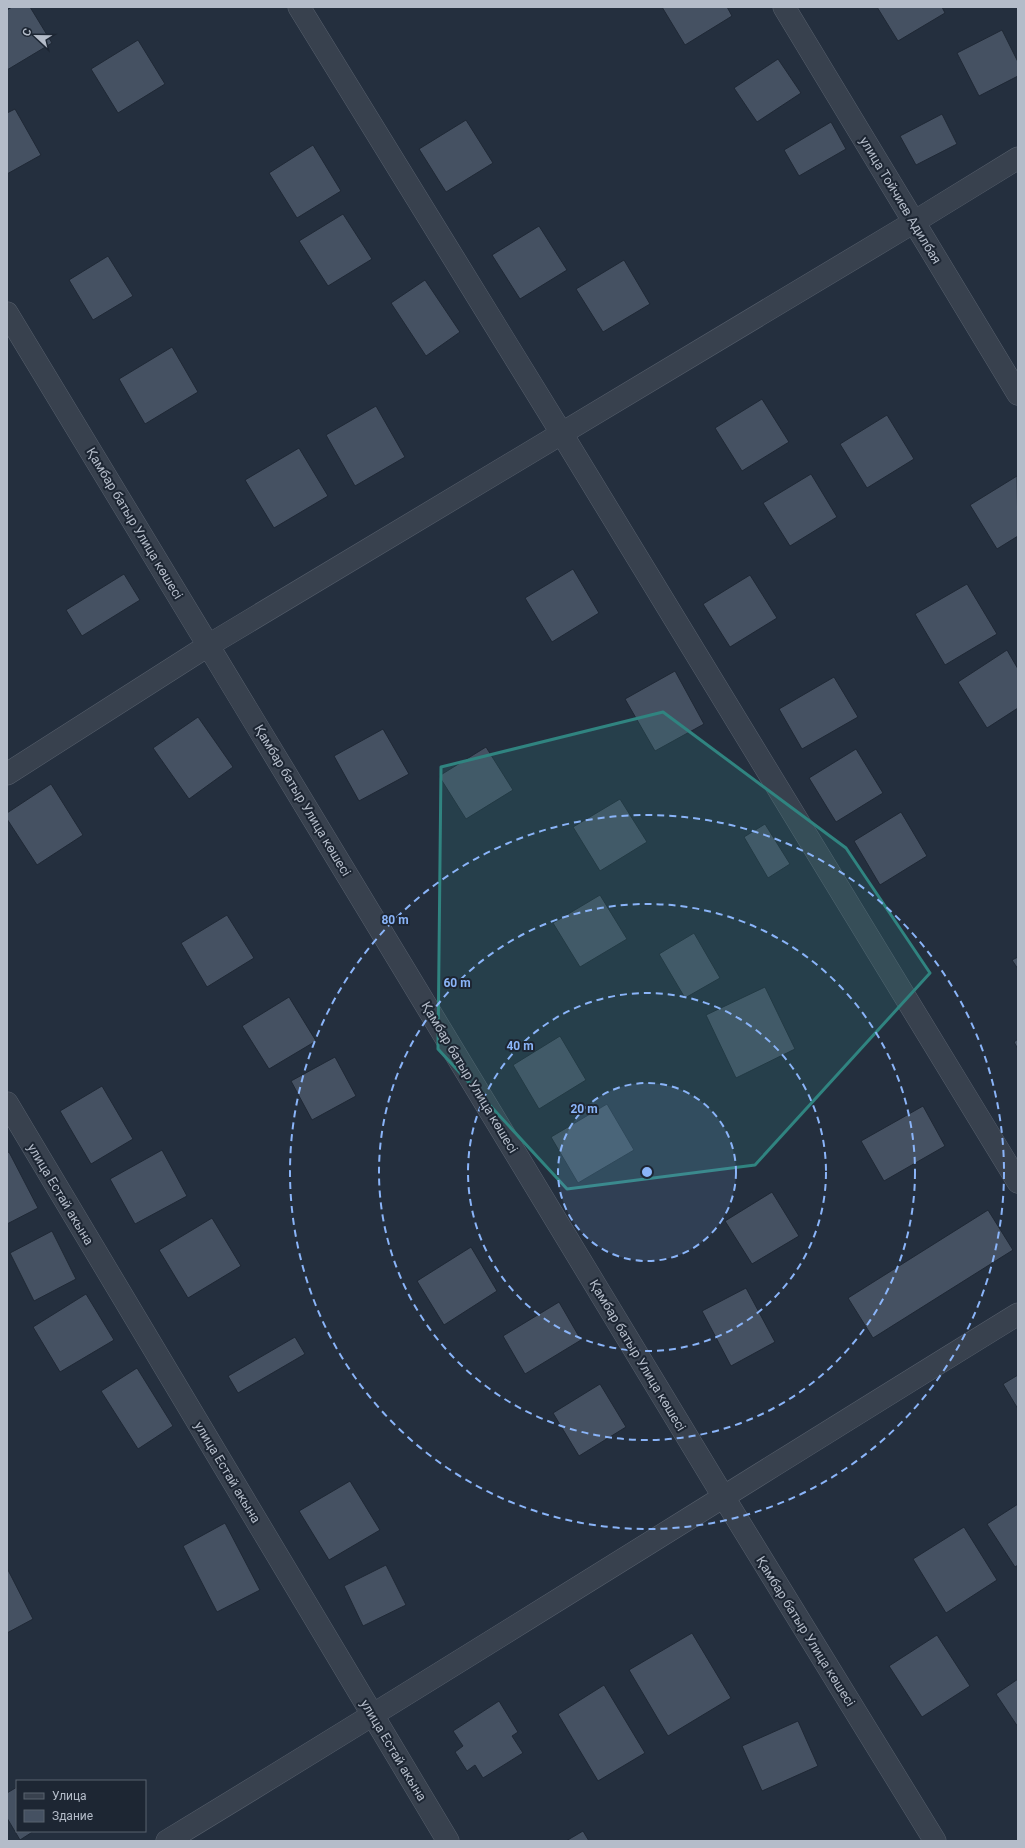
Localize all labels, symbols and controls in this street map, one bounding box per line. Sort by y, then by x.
north arrow [16,16,56,56]
text: С [20,27,35,38]
street label: улица Тойчиев Адилбая [857,134,944,267]
street label: Қамбар батыр Улица көшесі [83,445,186,602]
street label: Қамбар батыр Улица көшесі [251,722,354,879]
text: 80 m [381,913,409,927]
text: 60 m [443,976,471,990]
street label: Қамбар батыр Улица көшесі [418,999,521,1156]
text: 40 m [506,1039,534,1053]
text: 20 m [570,1102,598,1116]
street label: улица Естай акына [24,1141,97,1248]
centre of rings [640,1165,654,1179]
street label: Қамбар батыр Улица көшесі [586,1277,689,1434]
street label: улица Естай акына [191,1419,264,1526]
street label: Қамбар батыр Улица көшесі [753,1553,858,1709]
street label: улица Естай акына [357,1697,430,1804]
legend [16,1780,146,1832]
text: Улица [52,1789,87,1803]
text: Здание [52,1809,93,1823]

